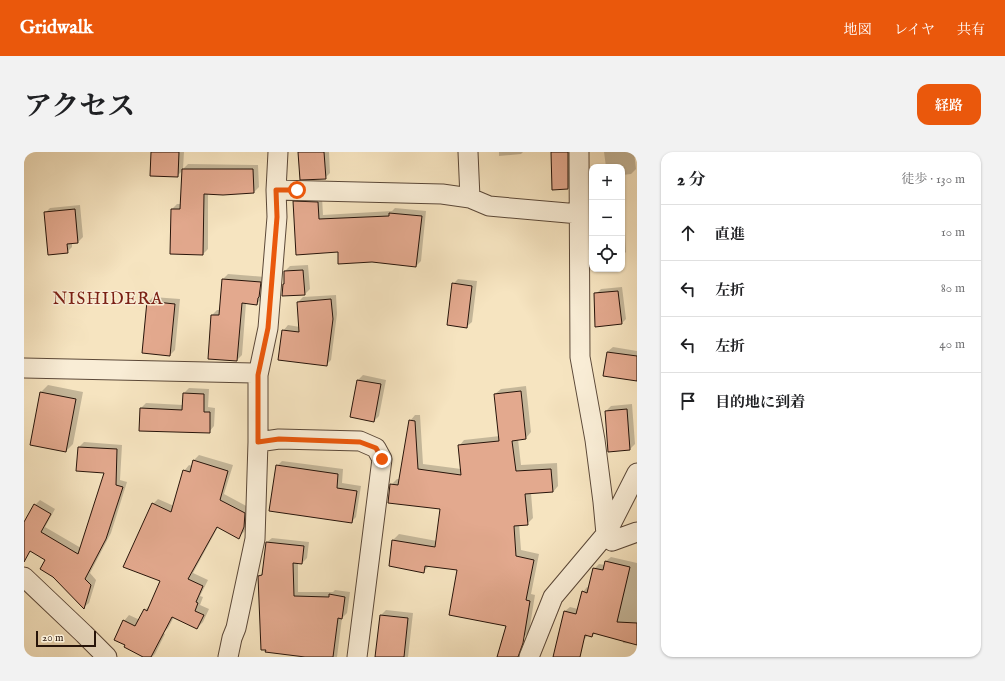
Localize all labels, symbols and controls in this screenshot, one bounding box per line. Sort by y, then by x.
text: Gridwalk [20,16,93,40]
text: 地図 [844,21,872,39]
text: レイヤ [894,21,935,39]
text: 共有 [957,21,985,39]
button: 経路 [917,84,981,125]
text: アクセス [24,90,135,125]
map controls [589,164,625,272]
button: + [589,164,625,200]
text: 2 分 [677,170,706,191]
text: 徒歩 · 130 m [901,171,965,188]
route start [288,181,306,199]
button: − [589,200,625,236]
icon: ahead [677,222,699,244]
text: 10 m [941,224,965,241]
text: 直進 [715,225,745,244]
button: locate [589,236,625,272]
icon: left [677,278,699,300]
text: 80 m [941,280,965,297]
text: 左折 [715,281,745,300]
district label: NISHIDERA [52,289,164,310]
icon: left [677,334,699,356]
text: 40 m [939,336,965,353]
text: 左折 [715,337,745,356]
icon: arrive [677,390,699,412]
text: 目的地に到着 [715,393,805,412]
route end [373,450,391,468]
scale bar [36,629,96,648]
text: 20 m [42,631,63,645]

